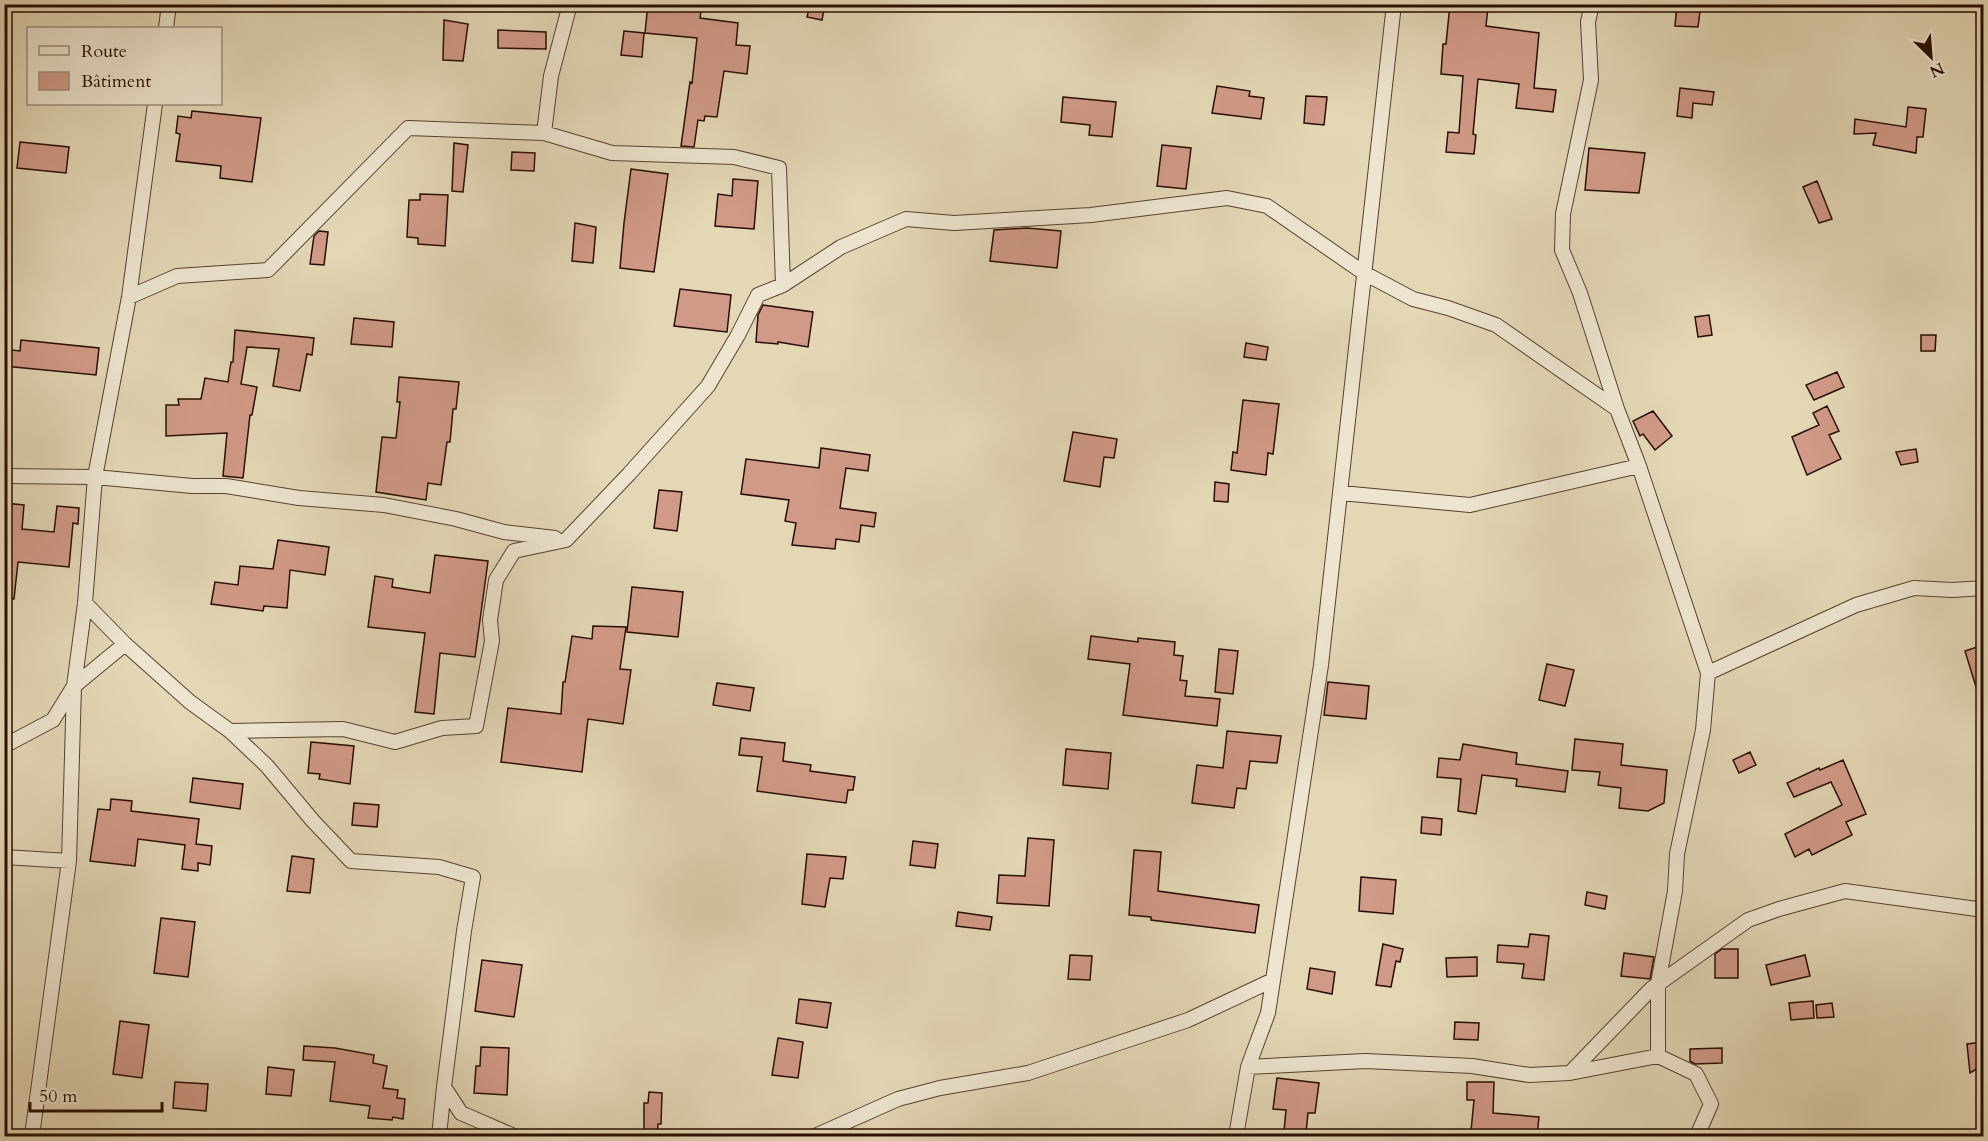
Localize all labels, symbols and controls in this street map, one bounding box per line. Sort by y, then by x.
legend [27,27,222,105]
north arrow [1901,27,1961,87]
text: Route [81,39,127,64]
text: N [1926,57,1948,83]
text: Bâtiment [81,69,151,94]
scale bar [30,1075,162,1113]
text: 50 m [39,1084,78,1109]

